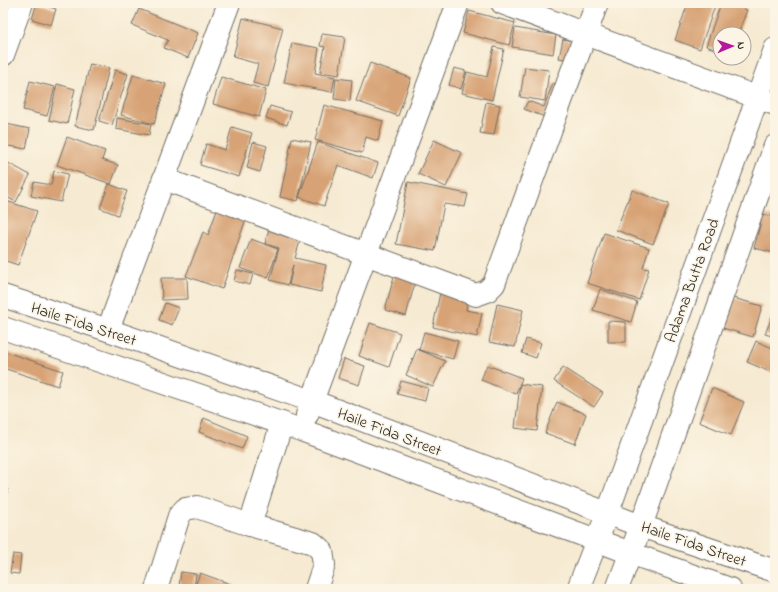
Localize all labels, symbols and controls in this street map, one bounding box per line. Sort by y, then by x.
north arrow [712,26,752,66]
text: N [733,42,749,50]
street label: Adama Butta Road [659,215,726,346]
street label: Haile Fida Street [27,297,140,353]
street label: Haile Fida Street [334,402,445,464]
street label: Haile Fida Street [637,516,750,574]

